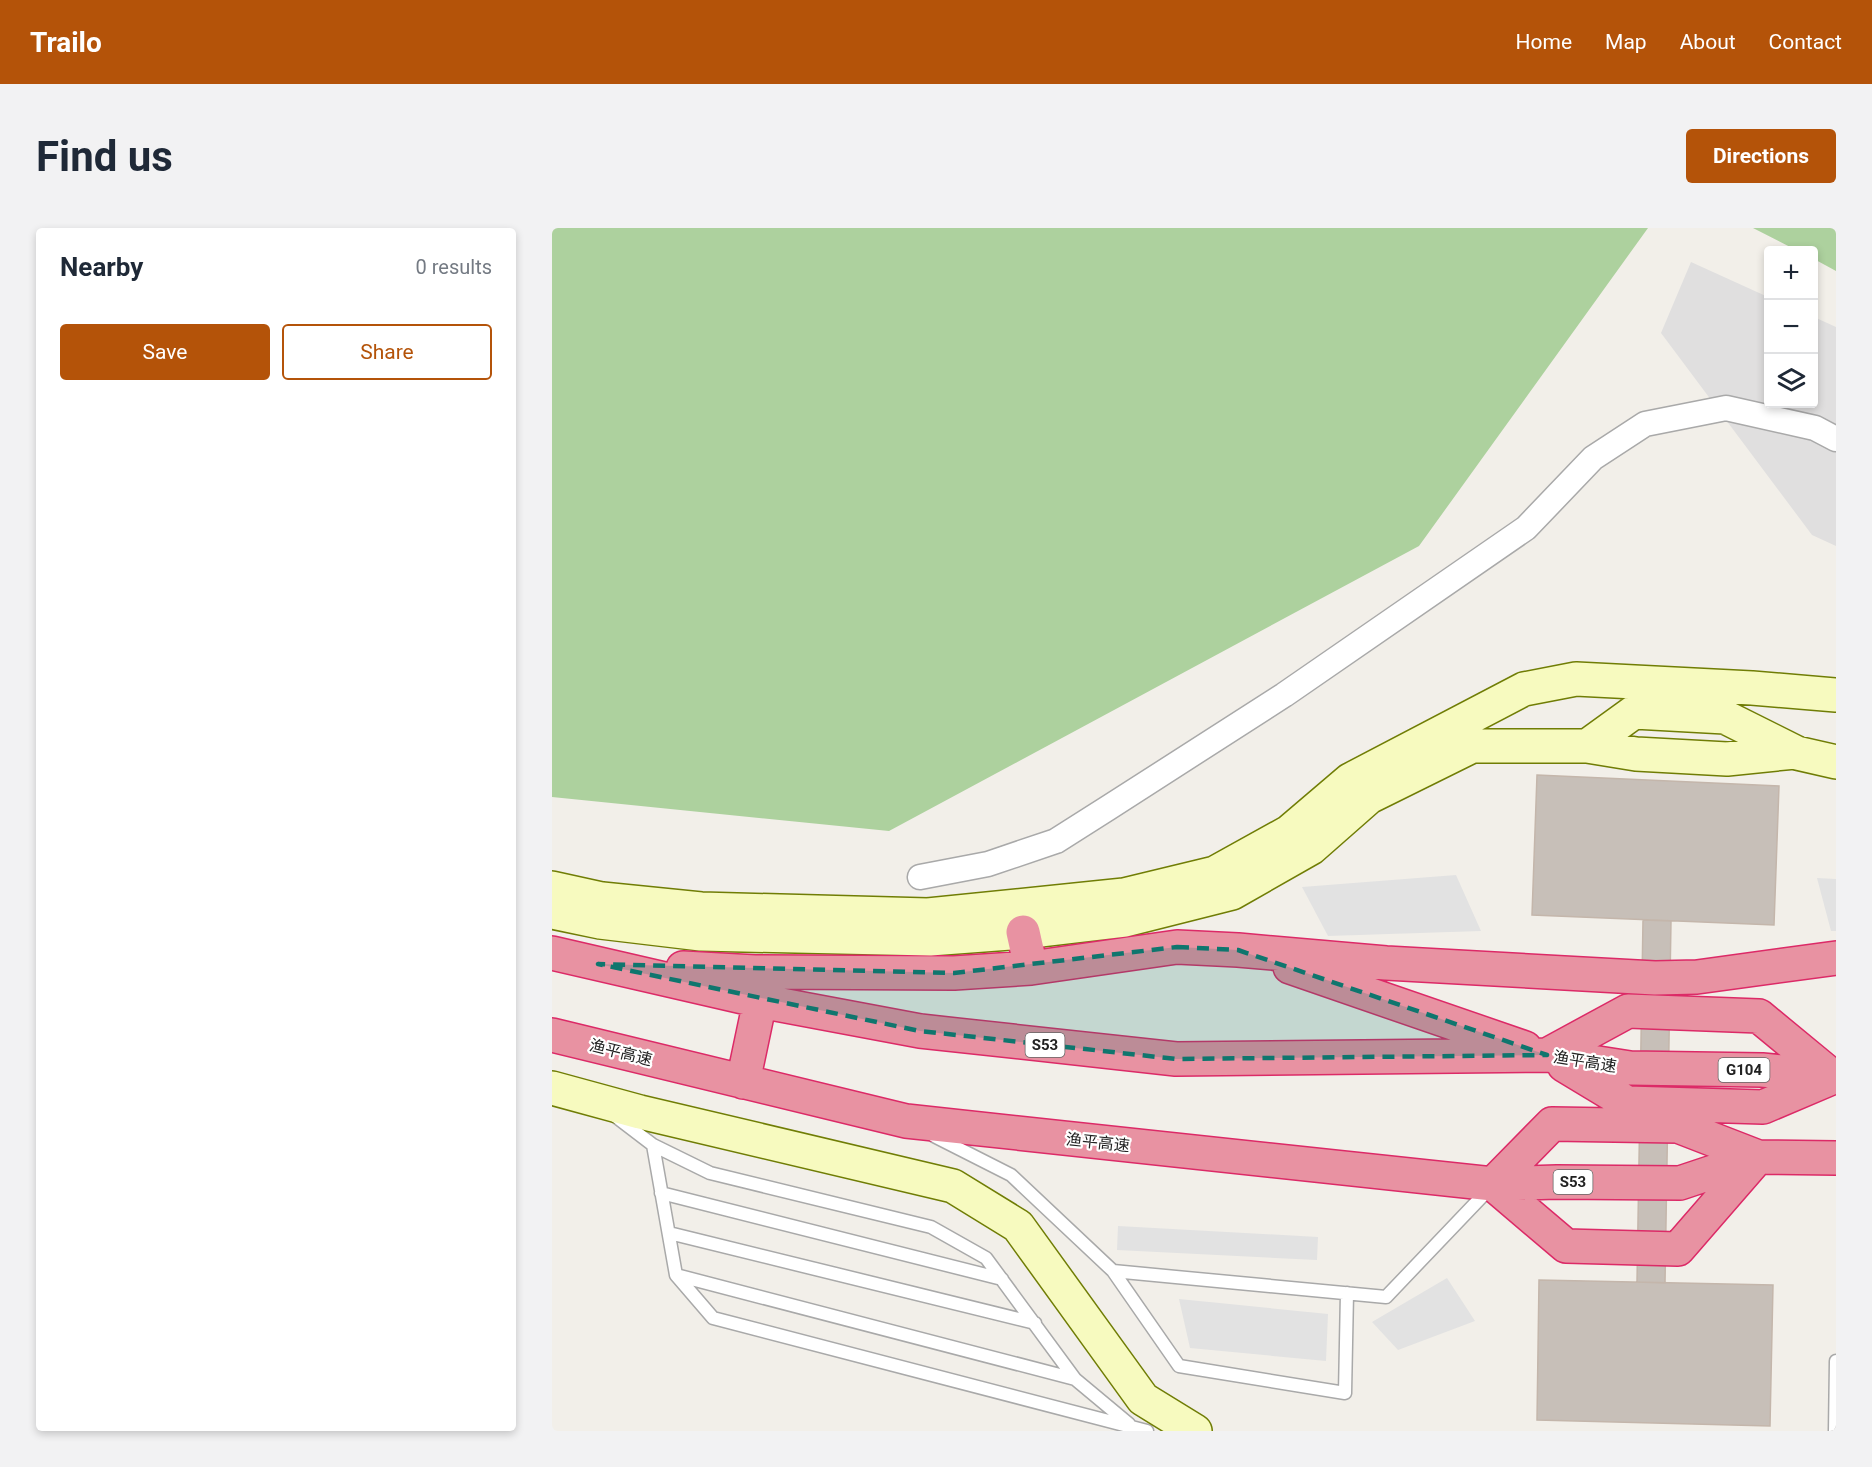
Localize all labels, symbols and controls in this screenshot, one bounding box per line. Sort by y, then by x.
text: Trailo [30,26,102,59]
text: Home [1516,30,1572,54]
text: Map [1605,30,1647,54]
text: About [1680,30,1736,54]
text: Contact [1769,30,1842,54]
button: Directions [1686,129,1836,183]
text: Find us [36,132,173,181]
map controls [1764,246,1818,408]
button: + [1764,246,1818,300]
text: Nearby [60,252,143,282]
text: 0 results [416,255,492,279]
button: − [1764,300,1818,354]
button: Save [60,324,270,380]
button: Share [282,324,492,380]
button: layers [1764,354,1818,408]
road number: S53 [1026,1033,1064,1057]
street label: 渔平高速 [588,1036,654,1069]
street label: 渔平高速 [1552,1047,1618,1076]
road number: G104 [1718,1058,1770,1082]
street label: 渔平高速 [1065,1130,1131,1155]
road number: S53 [1554,1170,1592,1194]

